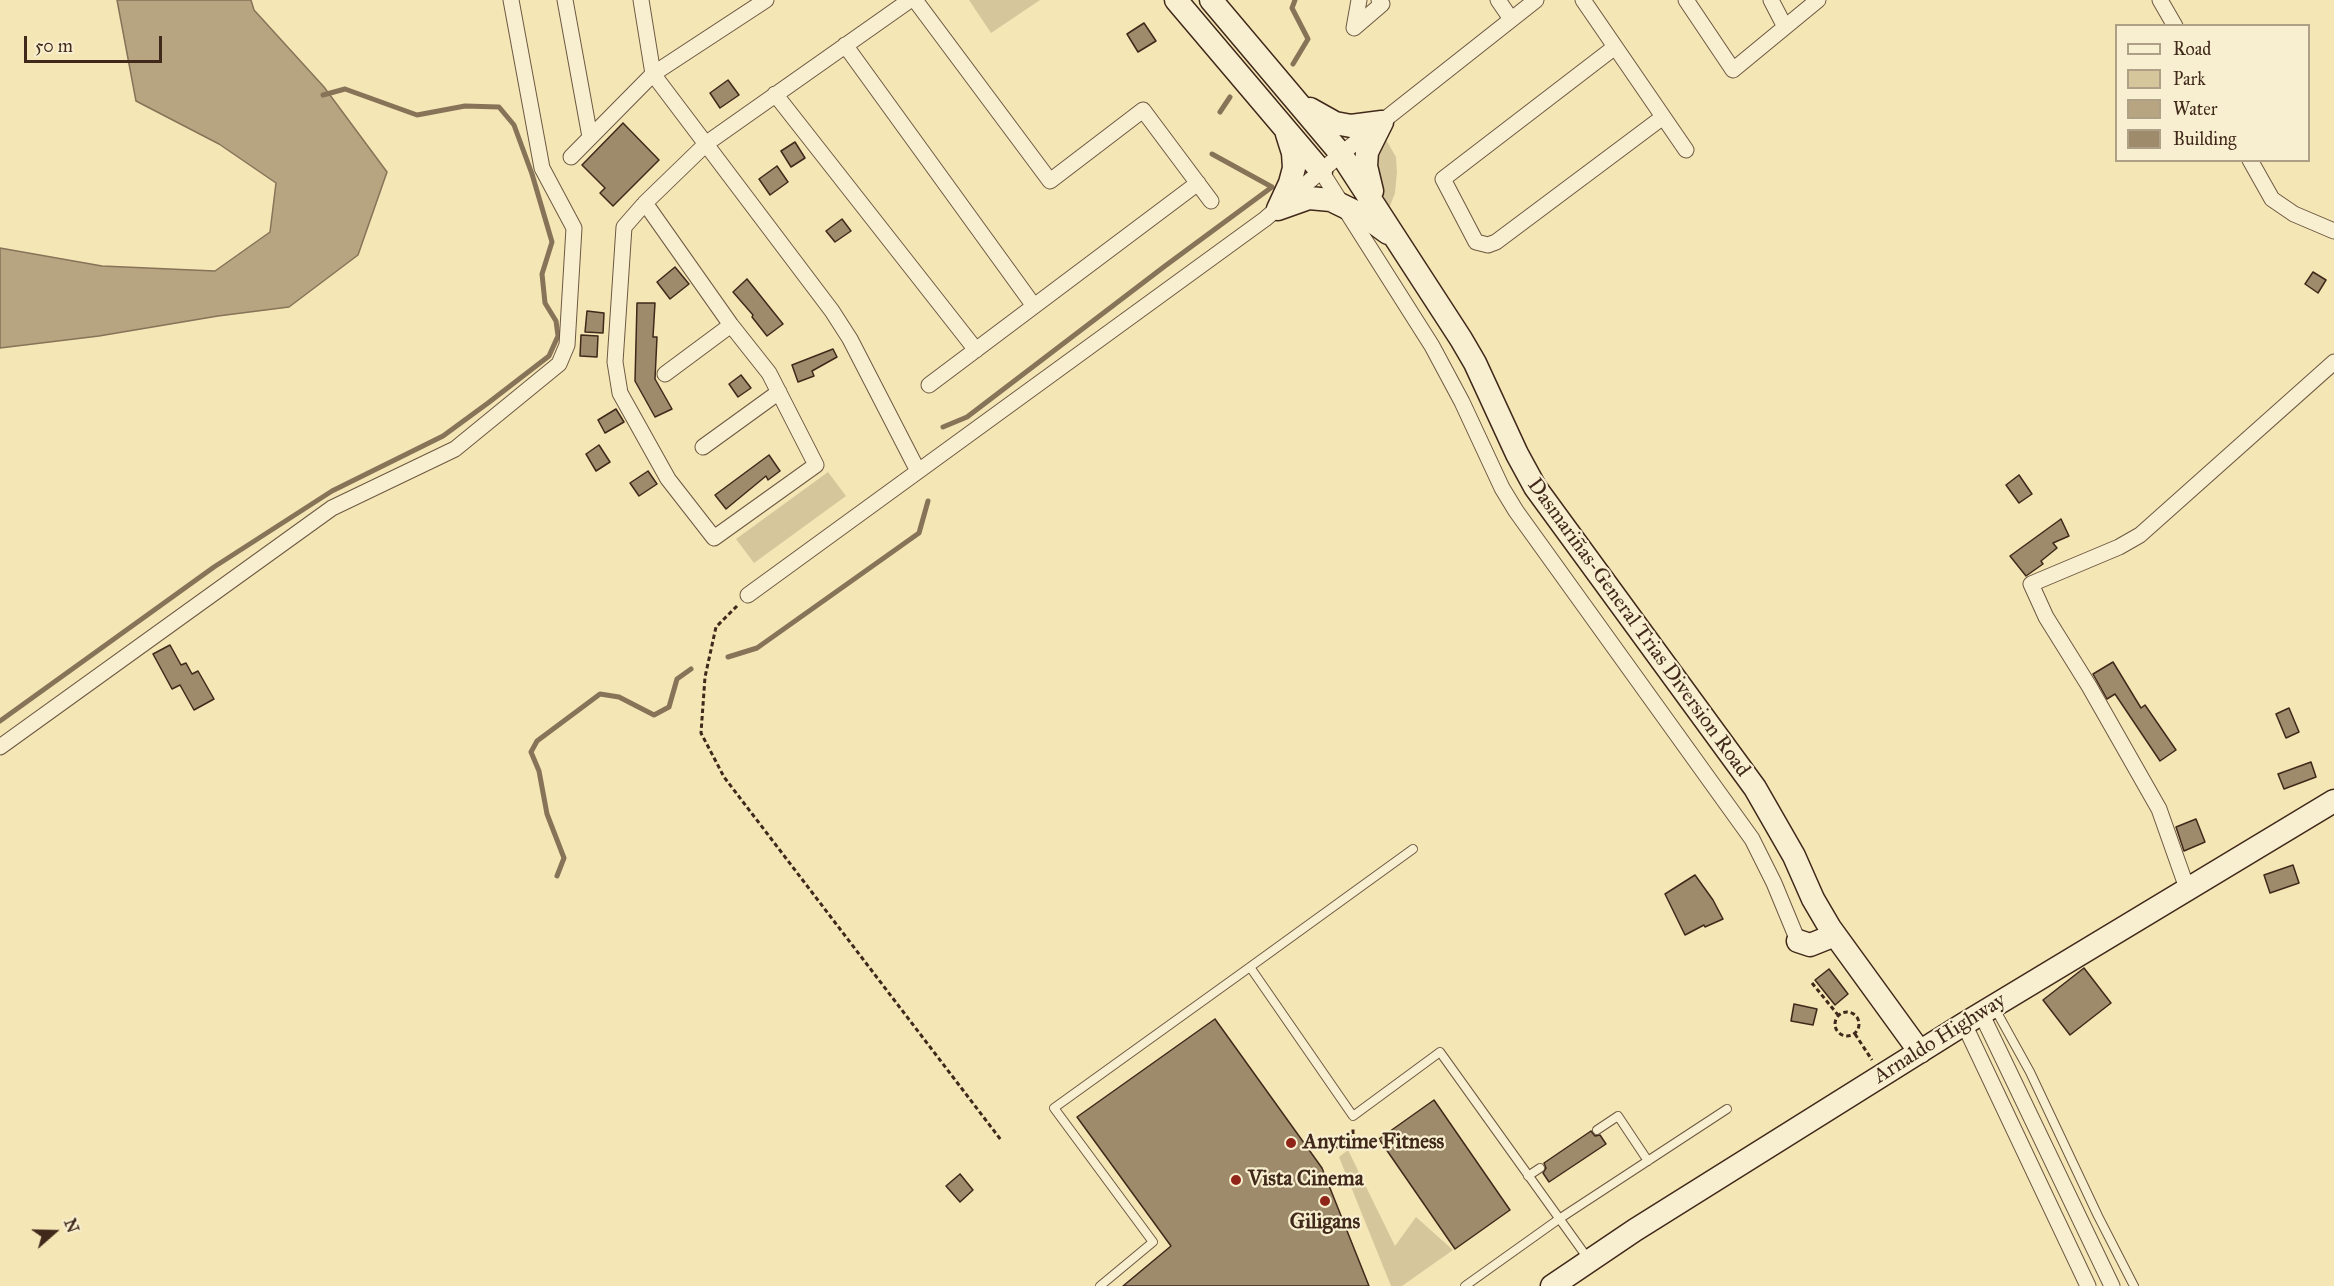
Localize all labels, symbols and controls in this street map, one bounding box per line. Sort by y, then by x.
scale bar [27,24,165,62]
legend [2115,24,2310,162]
text: 50 m [35,35,73,57]
text: Road [2173,38,2211,60]
text: Park [2173,68,2206,90]
text: Water [2173,98,2217,120]
text: Building [2173,128,2236,150]
street label: Dasmariñas-General Trias Diversion Road [1521,474,1755,782]
street label: Arnaldo Highway [1869,988,2011,1090]
place label: Anytime Fitness [1303,1130,1444,1156]
marker: Anytime Fitness [1284,1136,1298,1150]
place label: Vista Cinema [1248,1167,1364,1193]
marker: Vista Cinema [1229,1173,1243,1187]
marker: Giligans [1318,1194,1332,1208]
north arrow [24,1202,84,1262]
place label: Giligans [1290,1210,1360,1236]
text: N [60,1216,83,1235]

